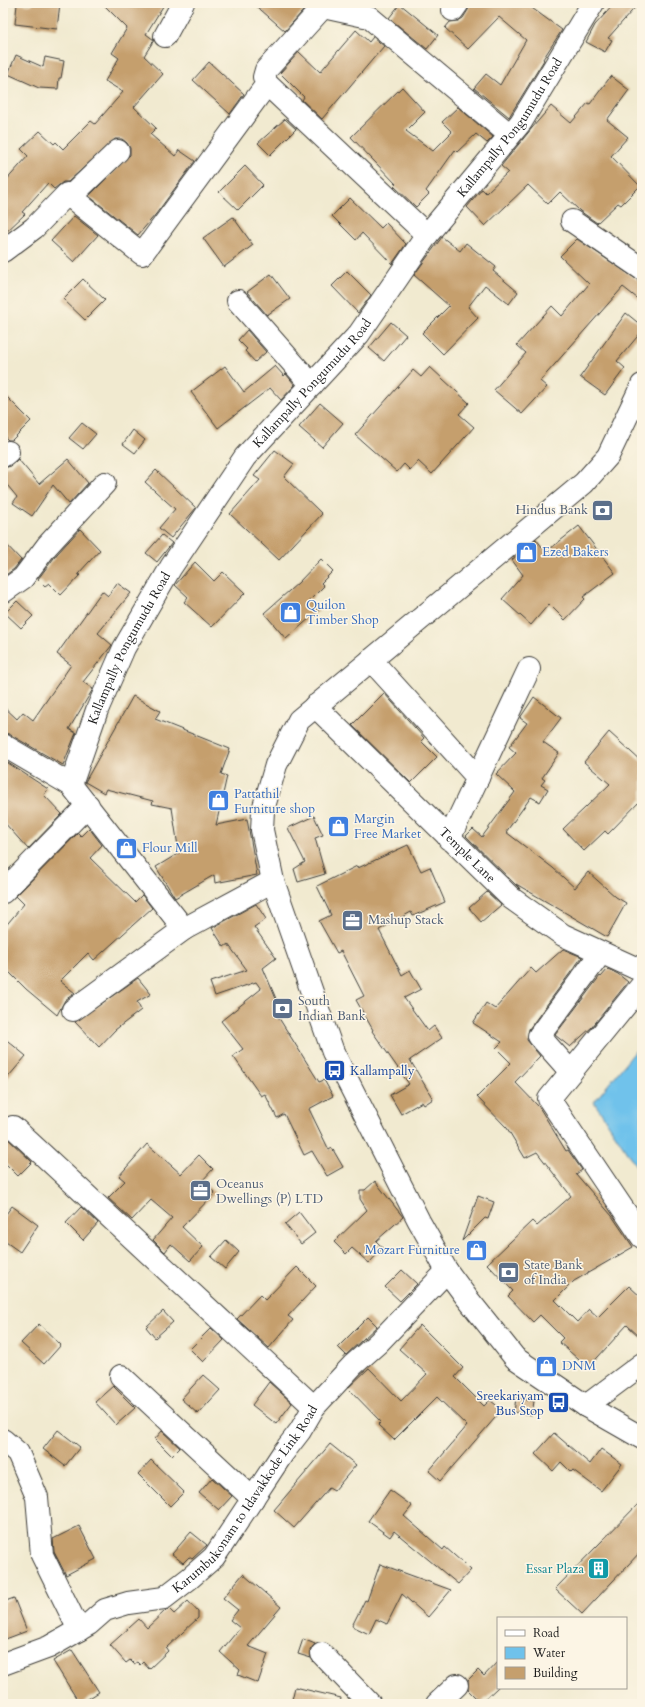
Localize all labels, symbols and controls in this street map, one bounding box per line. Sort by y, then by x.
street label: Kallampally Pongumudu Road [453,54,567,201]
street label: Kallampally Pongumudu Road [249,315,376,452]
bank icon: Hindus Bank [590,497,616,523]
place label: Hindus Bank [515,501,588,519]
shop icon: Ezed Bakers [514,539,540,565]
place label: Ezed Bakers [542,543,609,561]
street label: Kallampally Pongumudu Road [84,569,175,727]
place label: Quilon Timber Shop [306,596,379,629]
shop icon: Quilon Timber Shop [278,599,304,625]
place label: Pattathil Furniture shop [234,785,315,818]
shop icon: Pattathil Furniture shop [205,788,231,814]
place label: Margin Free Market [354,810,421,843]
shop icon: Margin Free Market [326,813,352,839]
street label: Temple Lane [435,823,500,887]
shop icon: Flour Mill [114,835,140,861]
place label: Flour Mill [142,839,198,857]
office icon: Mashup Stack [340,907,366,933]
place label: Mashup Stack [368,911,444,929]
place label: South Indian Bank [298,992,366,1025]
bank icon: South Indian Bank [270,995,296,1021]
bus stop icon: Kallampally [321,1058,347,1084]
place label: Kallampally [350,1062,415,1080]
place label: Oceanus Dwellings (P) LTD [216,1175,323,1208]
office icon: Oceanus Dwellings (P) LTD [188,1178,214,1204]
shop icon: Mozart Furniture [463,1237,489,1263]
place label: Mozart Furniture [365,1241,460,1259]
place label: State Bank of India [524,1256,583,1289]
bank icon: State Bank of India [496,1259,522,1285]
shop icon: DNM [533,1353,559,1379]
place label: DNM [562,1357,596,1375]
place label: Sreekariyam Bus Stop [476,1387,544,1420]
bus stop icon: Sreekariyam Bus Stop [546,1390,572,1416]
street label: Karumbukonam to Idavakkode Link Road [169,1402,322,1597]
building icon: Essar Plaza [586,1556,612,1582]
place label: Essar Plaza [525,1560,584,1578]
legend [497,1617,627,1689]
text: Road [533,1625,560,1641]
text: Water [532,1645,566,1661]
text: Building [533,1665,578,1681]

